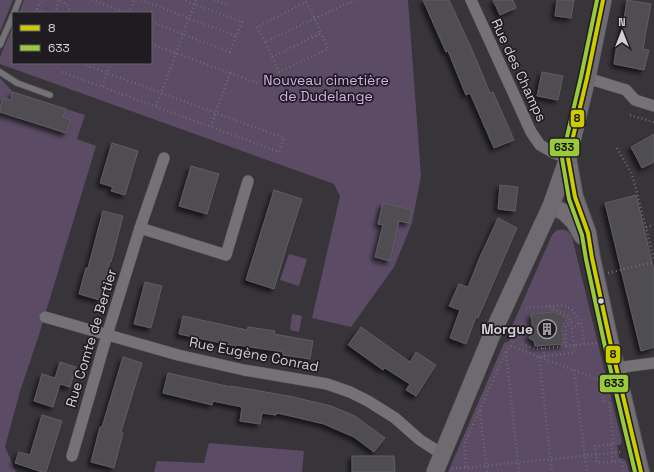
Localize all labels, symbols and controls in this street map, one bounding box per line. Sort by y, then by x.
legend [12,12,152,64]
north arrow [602,12,642,52]
text: N [618,15,626,29]
street label: Rue des Champs [487,16,551,124]
text: 8 [48,20,55,36]
text: 633 [48,40,70,56]
park label: Nouveau cimetière de Dudelange [263,71,389,105]
line badge: 8 [570,109,585,128]
text: 8 [574,111,581,125]
line badge: 633 [549,138,580,157]
text: 633 [554,140,574,154]
street label: Rue Comte de Bertier [61,267,121,409]
unlabelled marker [596,296,606,306]
building icon: Morgue [536,318,558,340]
place label: Morgue [481,320,533,338]
street label: Rue Eugène Conrad [188,333,320,375]
line badge: 8 [605,345,621,364]
text: 8 [610,347,617,361]
line badge: 633 [599,374,629,393]
text: 633 [604,376,624,390]

